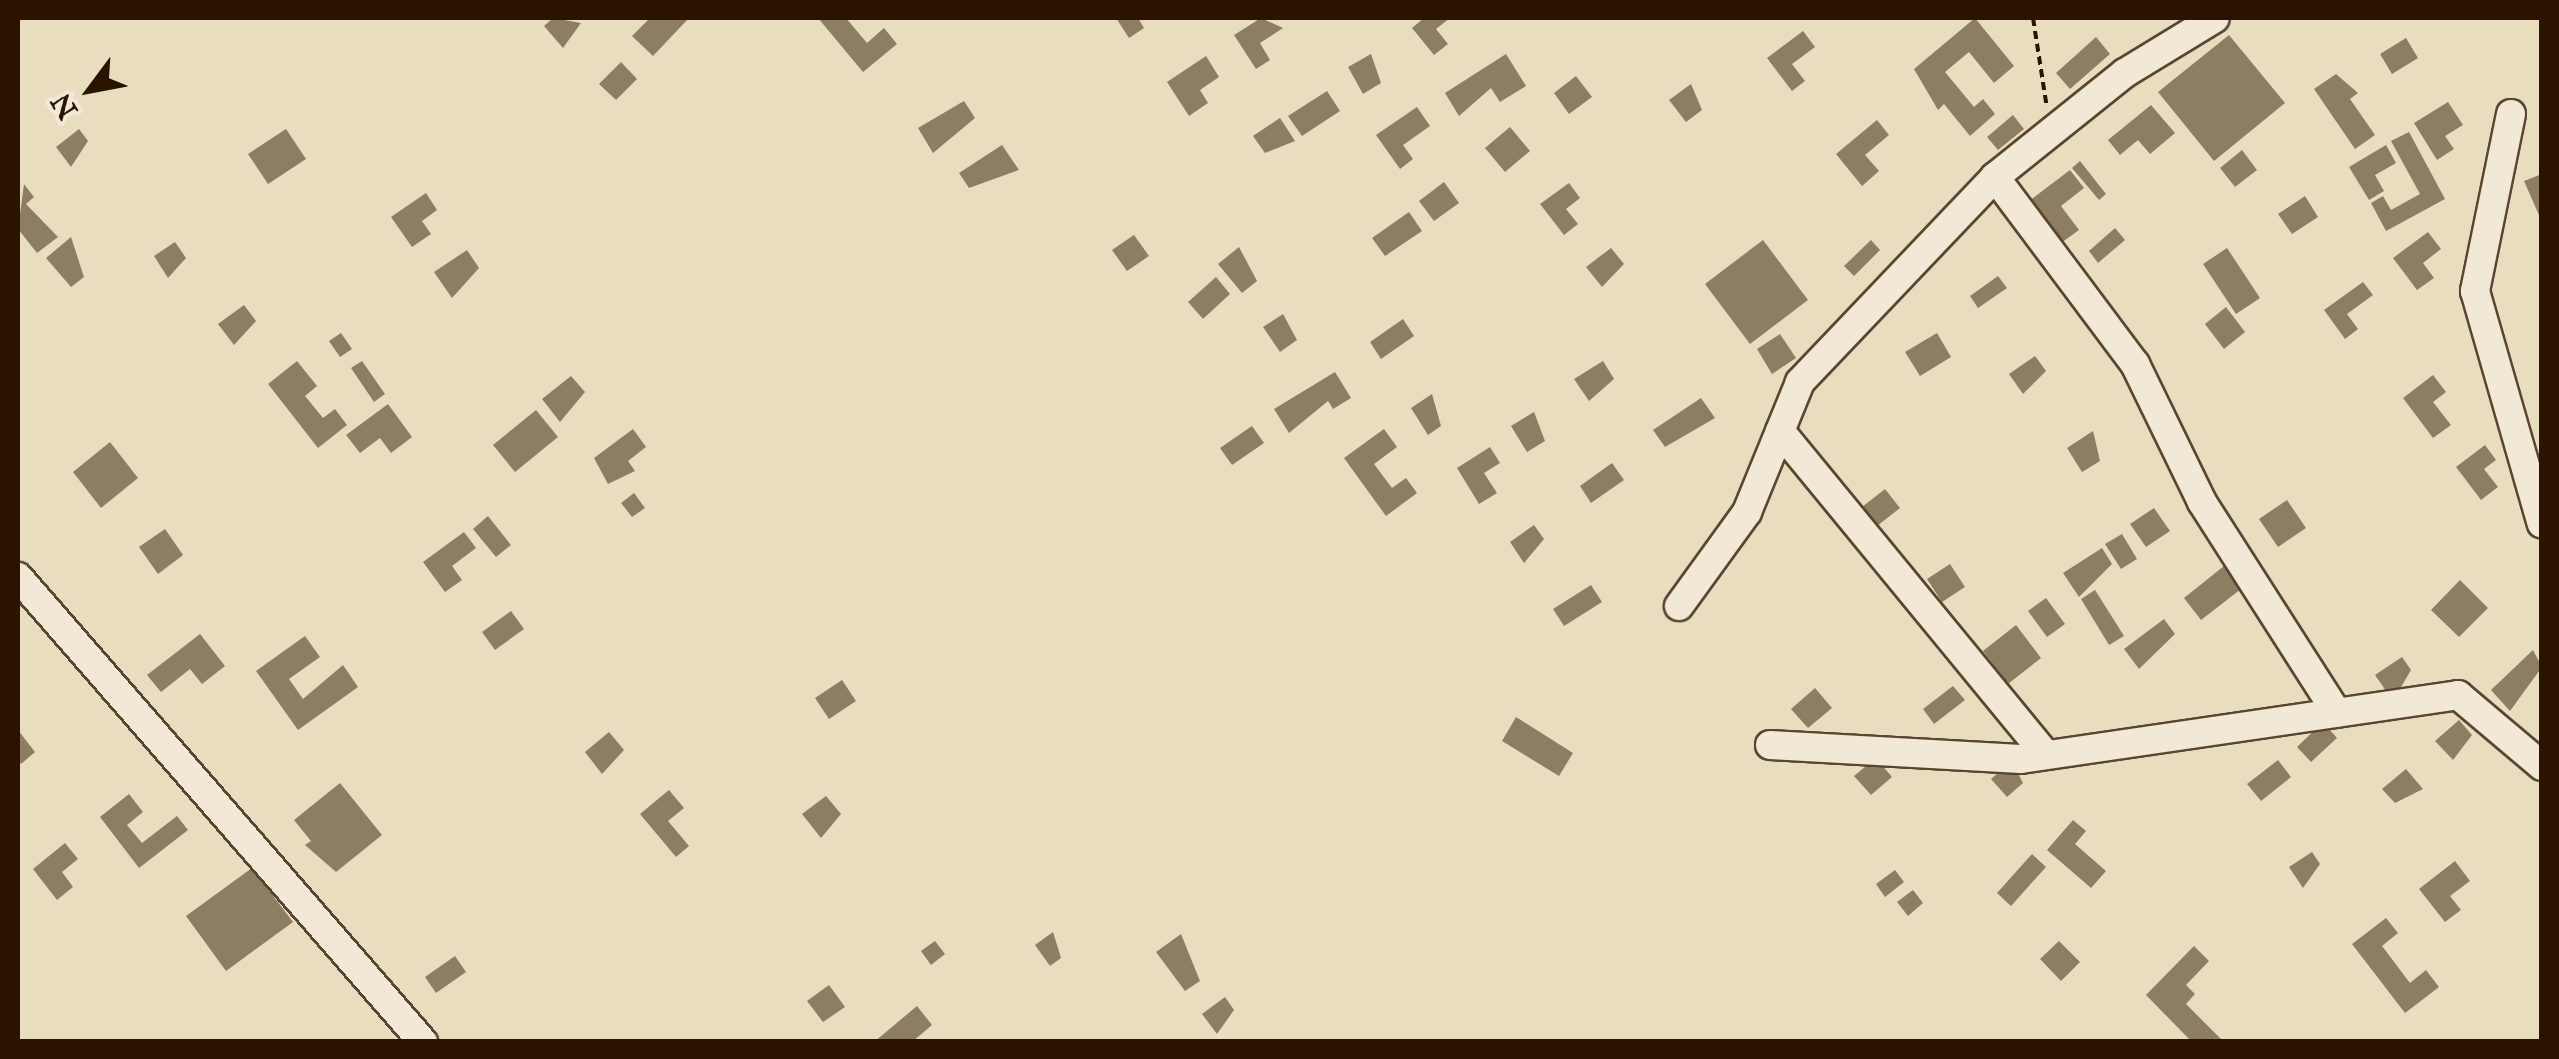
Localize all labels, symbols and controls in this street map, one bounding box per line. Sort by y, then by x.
north arrow [40,40,140,140]
text: N [43,87,85,126]

